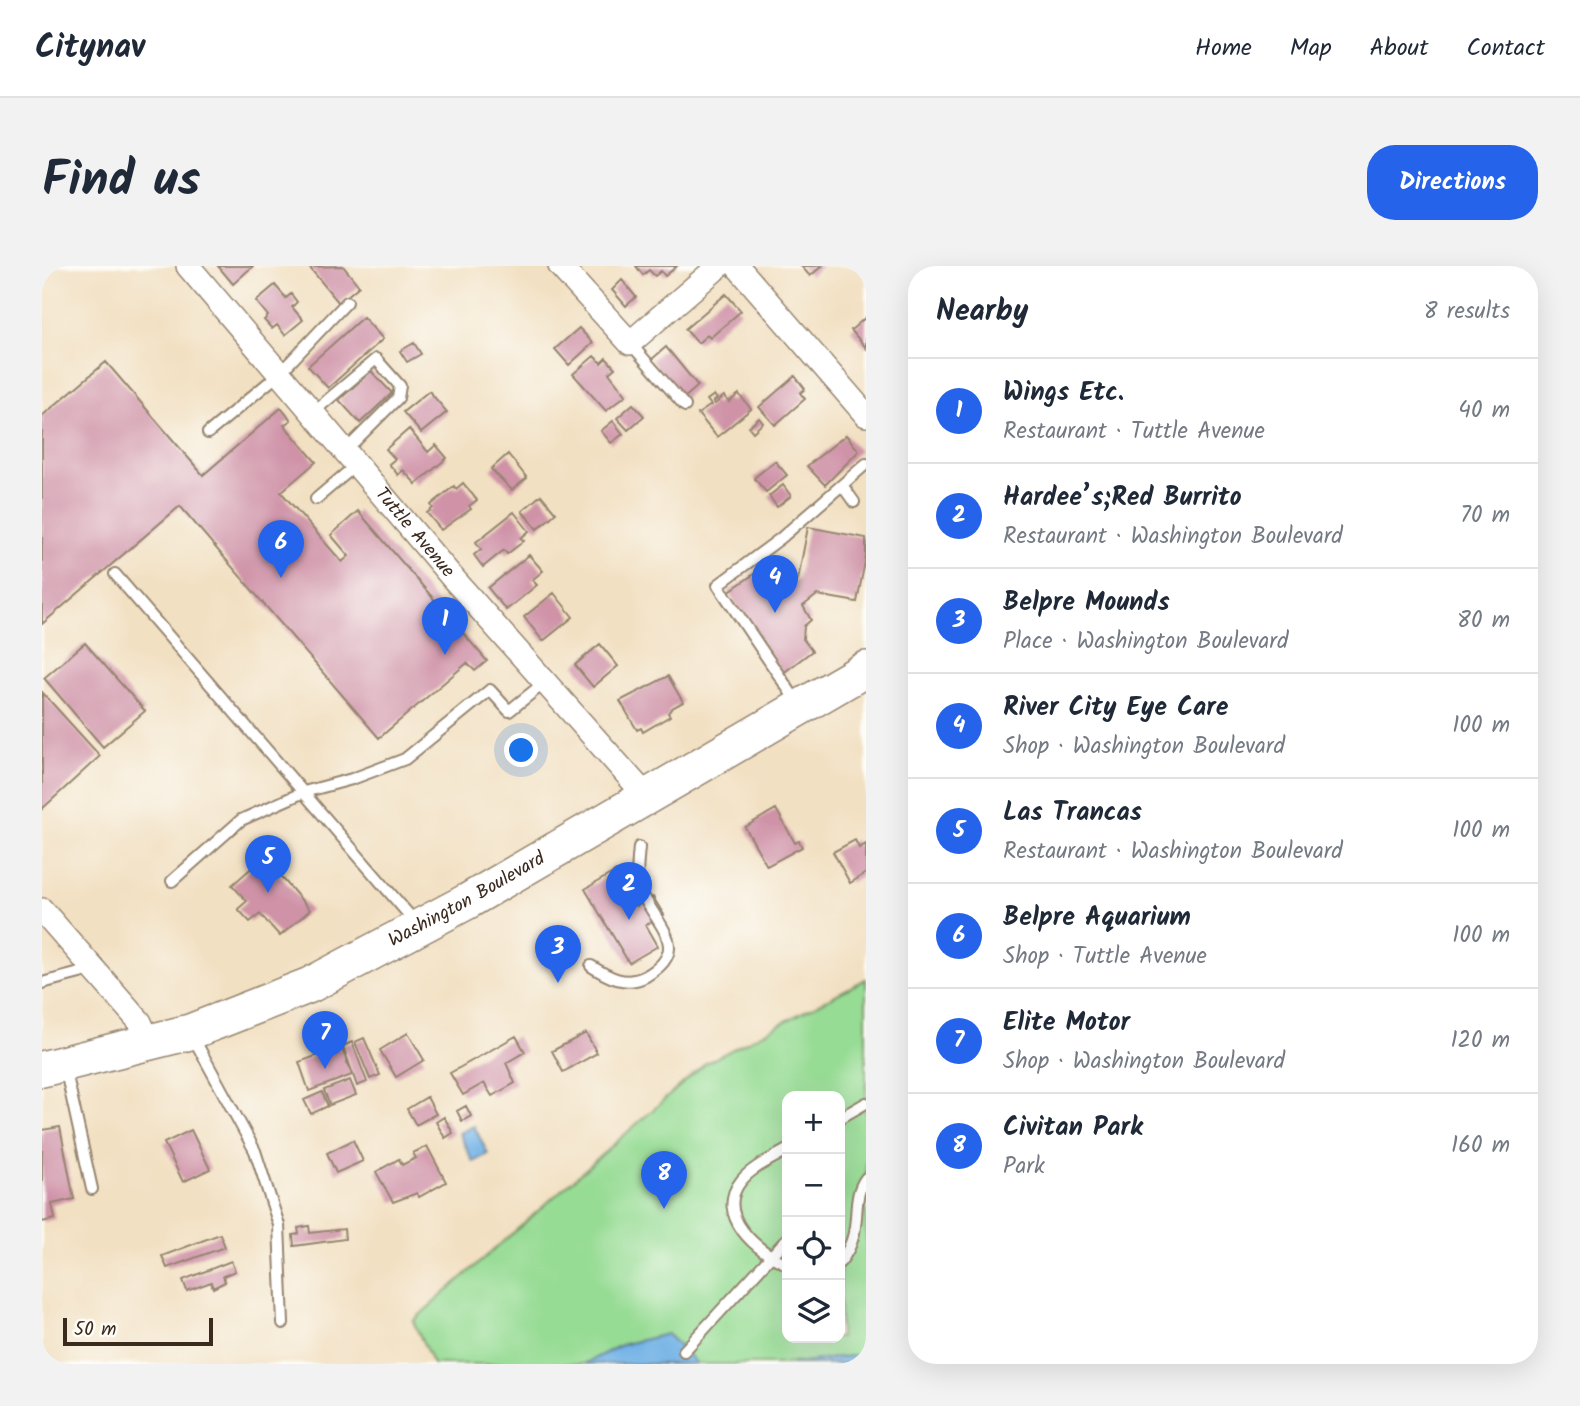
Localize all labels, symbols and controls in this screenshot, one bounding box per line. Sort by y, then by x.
text: Citynav [35,22,145,75]
text: Home [1195,29,1252,68]
text: Map [1290,29,1332,68]
text: About [1370,29,1428,68]
text: Contact [1466,29,1545,68]
text: Find us [42,143,200,221]
button: Directions [1367,145,1538,220]
text: Nearby [936,288,1028,336]
text: 8 results [1424,294,1510,330]
text: Wings Etc. [1003,372,1124,414]
text: 1 [956,393,962,429]
text: 40 m [1458,393,1510,429]
text: Restaurant · Tuttle Avenue [1003,414,1265,450]
text: Hardee’s;Red Burrito [1003,477,1242,519]
street label: Tuttle Avenue [367,481,462,585]
text: 2 [952,498,966,534]
text: 70 m [1460,498,1510,534]
text: Restaurant · Washington Boulevard [1003,519,1343,555]
pin: 6 [258,520,304,578]
pin: 4 [752,555,798,613]
text: Belpre Mounds [1003,582,1170,624]
pin: 1 [422,597,468,655]
text: 3 [953,603,965,639]
text: 80 m [1457,603,1510,639]
text: Place · Washington Boulevard [1003,624,1288,660]
text: River City Eye Care [1003,687,1228,729]
text: 4 [953,708,965,744]
text: 100 m [1452,708,1510,744]
text: Shop · Washington Boulevard [1003,729,1285,765]
your location [504,733,538,767]
text: Las Trancas [1003,792,1142,834]
text: 5 [953,813,965,849]
text: 100 m [1452,813,1510,849]
text: Restaurant · Washington Boulevard [1003,834,1343,870]
pin: 5 [245,835,291,893]
street label: Washington Boulevard [383,844,551,956]
pin: 2 [606,862,652,920]
text: Belpre Aquarium [1003,897,1191,939]
text: 6 [953,918,965,954]
text: 100 m [1452,918,1510,954]
pin: 3 [535,925,581,983]
text: Shop · Tuttle Avenue [1003,939,1207,975]
text: Elite Motor [1003,1002,1130,1044]
pin: 7 [302,1011,348,1069]
text: 7 [954,1023,964,1059]
text: 120 m [1450,1023,1510,1059]
text: Shop · Washington Boulevard [1003,1044,1285,1080]
map controls [782,1091,845,1343]
button: + [782,1091,845,1154]
text: Civitan Park [1003,1107,1143,1149]
text: 8 [952,1128,966,1164]
text: 160 m [1451,1128,1510,1164]
text: Park [1003,1149,1045,1185]
pin: 8 [641,1151,687,1209]
button: − [782,1154,845,1217]
button: locate [782,1217,845,1280]
button: layers [782,1280,845,1343]
scale bar [63,1315,214,1347]
text: 50 m [74,1315,116,1345]

